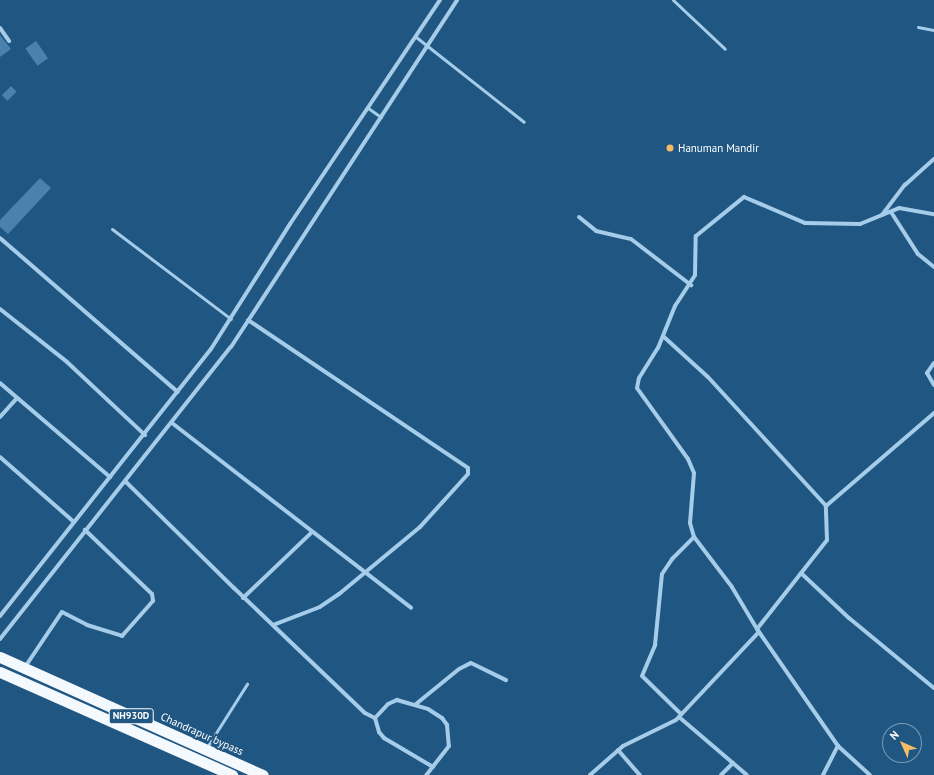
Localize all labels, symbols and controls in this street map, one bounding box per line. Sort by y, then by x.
place label: Hanuman Mandir [678,141,759,155]
marker: Hanuman Mandir [665,143,675,153]
road number: NH930D [108,708,154,724]
street label: Chandrapur bypass [159,710,245,758]
north arrow [882,723,922,763]
text: N [887,728,902,743]

